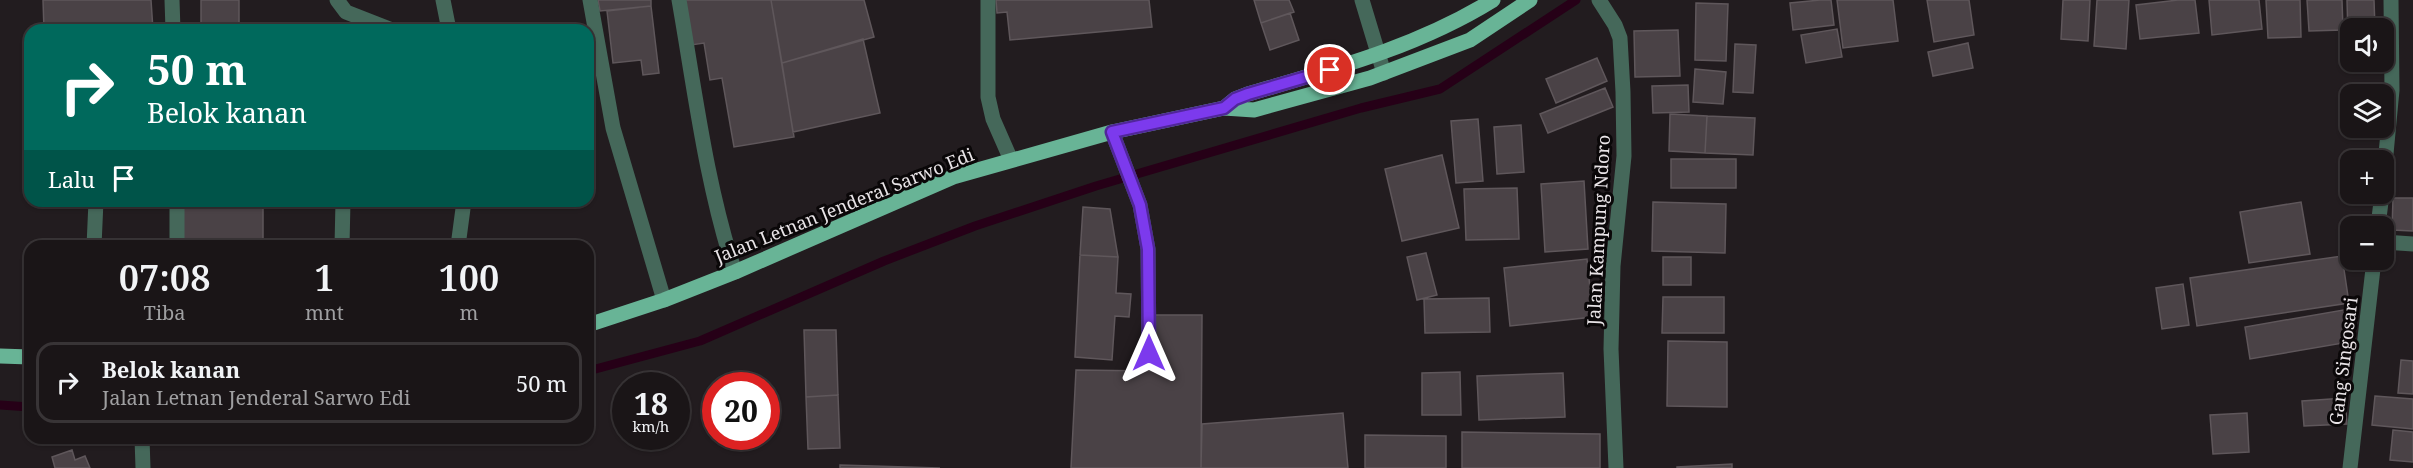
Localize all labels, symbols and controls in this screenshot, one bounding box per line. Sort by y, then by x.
map controls [2340,18,2394,270]
button: sound [2340,18,2394,72]
text: 50 m [147,40,247,97]
pin [1304,44,1355,95]
icon: right [48,48,126,126]
icon: arrive [1313,53,1346,86]
button: layers [2340,84,2394,138]
text: Belok kanan [147,94,307,131]
street label: Jalan Kampung Ndoro [1581,134,1615,327]
street label: Jalan Letnan Jenderal Sarwo Edi [710,142,977,269]
button: + [2340,150,2394,204]
icon: arrive [107,162,140,195]
text: Lalu [48,164,95,194]
button: − [2340,216,2394,270]
text: 07:08 [119,253,210,302]
text: 1 [314,253,335,302]
text: 100 [439,253,499,302]
street label: Gang Singosari [2323,295,2363,426]
text: Tiba [143,299,186,326]
text: mnt [305,299,344,326]
text: m [459,299,478,326]
position arrow [1117,321,1181,385]
text: Belok kanan [102,354,240,384]
icon: right [51,366,84,399]
text: 50 m [516,368,567,398]
speed limit sign: 20 [702,372,780,450]
text: 18 [634,383,668,424]
text: Jalan Letnan Jenderal Sarwo Edi [102,384,411,411]
text: km/h [633,416,669,436]

